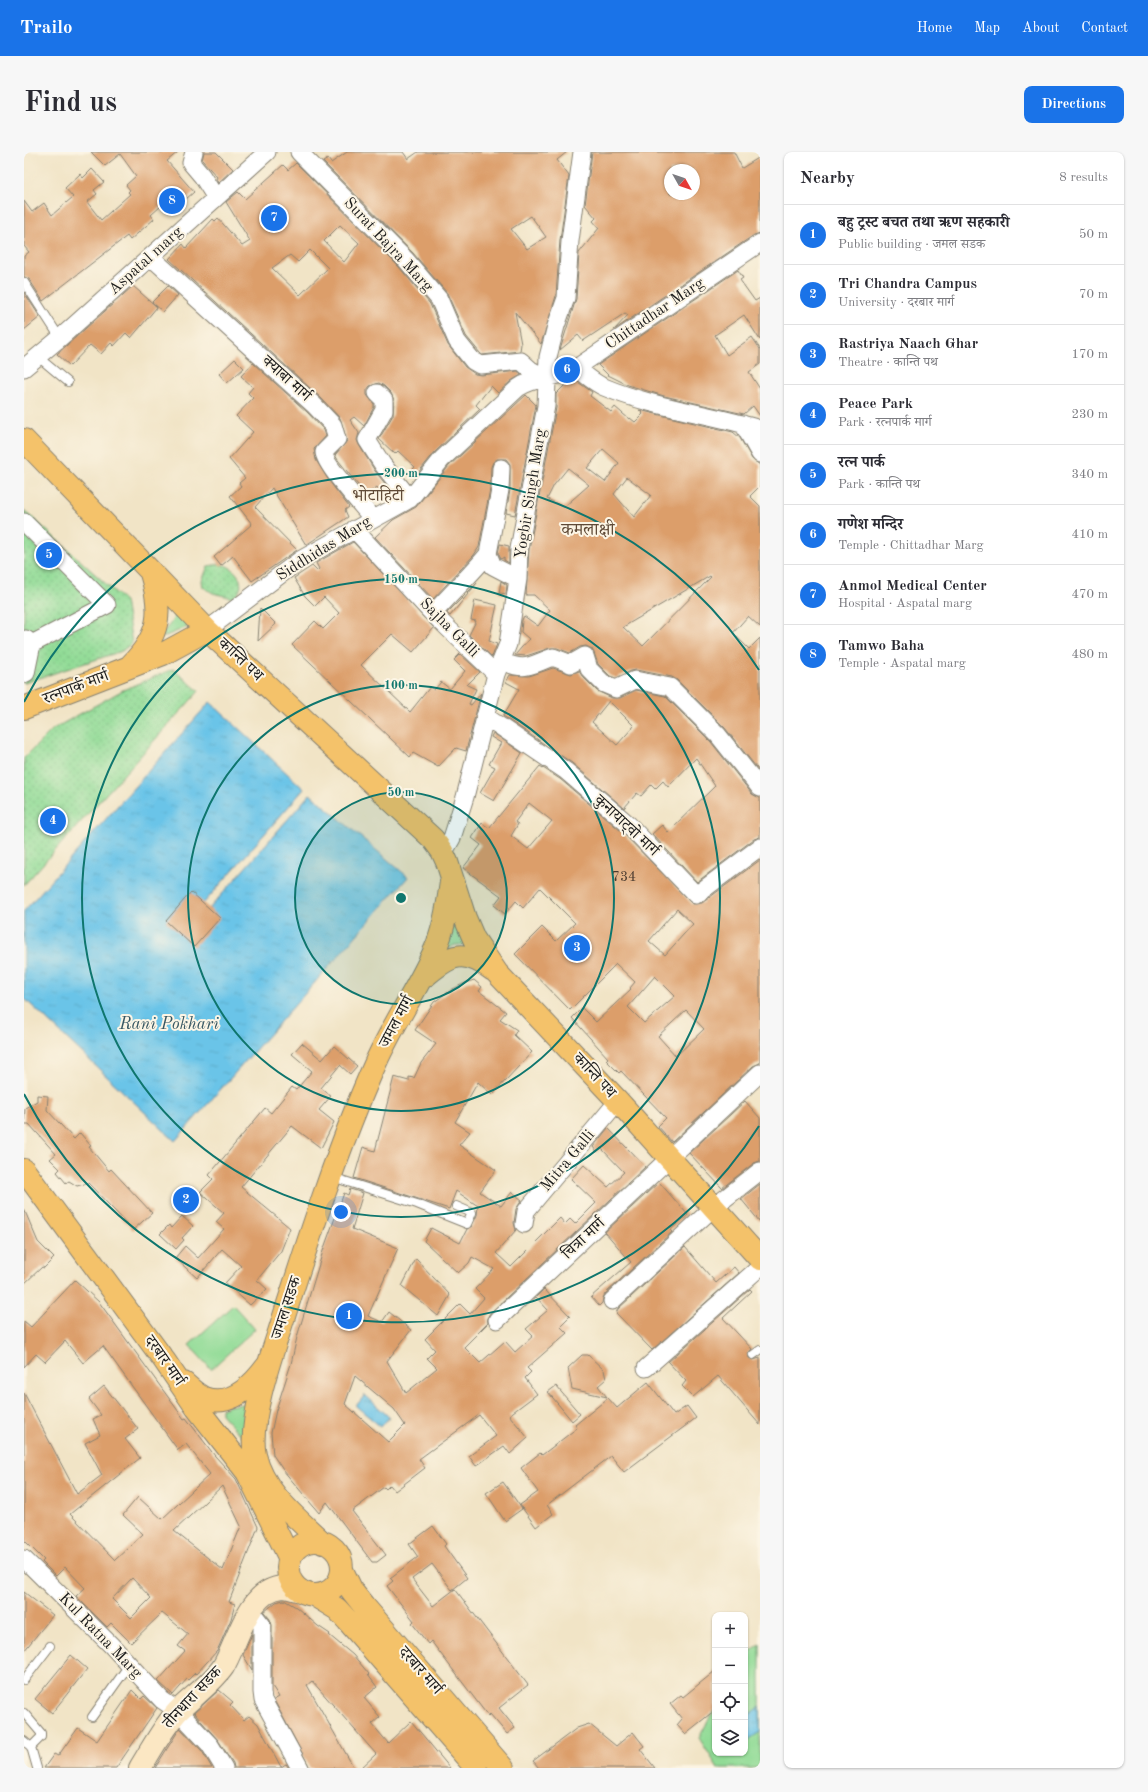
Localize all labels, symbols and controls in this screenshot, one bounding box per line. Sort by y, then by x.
text: Trailo [20,19,73,38]
text: Home [917,21,952,35]
text: Map [974,21,1000,35]
text: About [1022,21,1059,35]
text: Contact [1081,21,1128,35]
button: Directions [1024,86,1124,123]
text: Find us [24,90,117,118]
north arrow [664,164,700,200]
text: Nearby [800,170,855,187]
text: 8 results [1059,171,1108,184]
pin: 8 [159,186,185,216]
street label: Surat Bajra Marg [340,195,436,296]
pin: 7 [261,203,287,233]
text: बहु ट्रस्ट बचत तथा ऋण सहकारी [838,216,1010,231]
street label: Aspatal marg [106,224,186,298]
text: 1 [809,228,817,241]
text: 50 m [1079,228,1108,241]
text: Public building · जमल सडक [838,238,985,251]
street label: Chittadhar Marg [603,275,708,353]
text: Tri Chandra Campus [838,277,977,292]
text: 2 [809,288,817,301]
text: 70 m [1079,288,1108,301]
text: University · दरबार मार्ग [838,296,954,309]
text: Rastriya Naach Ghar [838,337,978,352]
text: 3 [809,348,817,361]
text: 170 m [1071,348,1108,361]
street label: क्याबा मार्ग [258,350,317,406]
pin: 6 [554,355,580,385]
text: Theatre · कान्ति पथ [838,356,938,369]
text: Peace Park [838,397,913,412]
text: 4 [809,408,817,421]
text: 230 m [1071,408,1108,421]
text: Park · रत्नपार्क मार्ग [838,416,932,429]
street label: Yogbir Singh Marg [513,427,549,560]
text: रत्न पार्क [838,456,885,471]
text: 200 m [384,468,418,480]
text: 5 [809,468,817,481]
text: 340 m [1071,468,1108,481]
text: Park · कान्ति पथ [838,478,920,491]
district label: भोटाहिटी [352,485,405,505]
street label: Siddhidas Marg [274,513,374,584]
text: गणेश मन्दिर [838,518,903,533]
district label: कमलाक्षी [561,519,615,539]
text: 6 [809,528,817,541]
text: 410 m [1071,528,1108,541]
text: Temple · Chittadhar Marg [838,539,984,552]
pin: 5 [36,540,62,570]
text: 150 m [384,573,418,586]
text: Anmol Medical Center [838,579,987,594]
text: 7 [809,588,817,601]
text: 470 m [1071,588,1108,601]
street label: Sajha Galli [416,595,482,661]
text: Hospital · Aspatal marg [838,597,972,610]
street label: कान्ति पथ [214,633,267,685]
text: Tamwo Baha [838,639,924,654]
text: 8 [809,648,817,661]
text: 480 m [1071,648,1108,661]
text: Temple · Aspatal marg [838,657,966,670]
street label: रत्नपार्क मार्ग [39,665,112,708]
text: 100 m [384,680,418,692]
text: 50 m [388,786,415,799]
street label: कुनायाट्वो मार्ग [589,789,664,861]
pin: 4 [40,806,66,836]
house number: 734 [612,870,636,884]
centre of rings [394,891,408,905]
pin: 3 [564,933,590,963]
street label: जमल मार्ग [374,991,418,1051]
water label: Rani Pokhari [118,1016,219,1033]
street label: कान्ति पथ [569,1049,620,1102]
street label: Mitra Galli [538,1127,598,1195]
pin: 2 [173,1185,199,1215]
your location [331,1202,351,1222]
street label: चित्रा मार्ग [557,1212,610,1263]
street label: जमल सडक [269,1273,305,1342]
pin: 1 [336,1301,362,1331]
street label: दरबार मार्ग [140,1330,190,1390]
street label: Kul Ratna Marg [55,1590,145,1682]
map controls [712,1612,748,1756]
button: + [712,1612,748,1648]
street label: दरबार मार्ग [395,1641,448,1699]
button: − [712,1648,748,1684]
street label: तीनधारा सडक [158,1661,227,1733]
button: locate [712,1684,748,1720]
button: layers [712,1720,748,1756]

